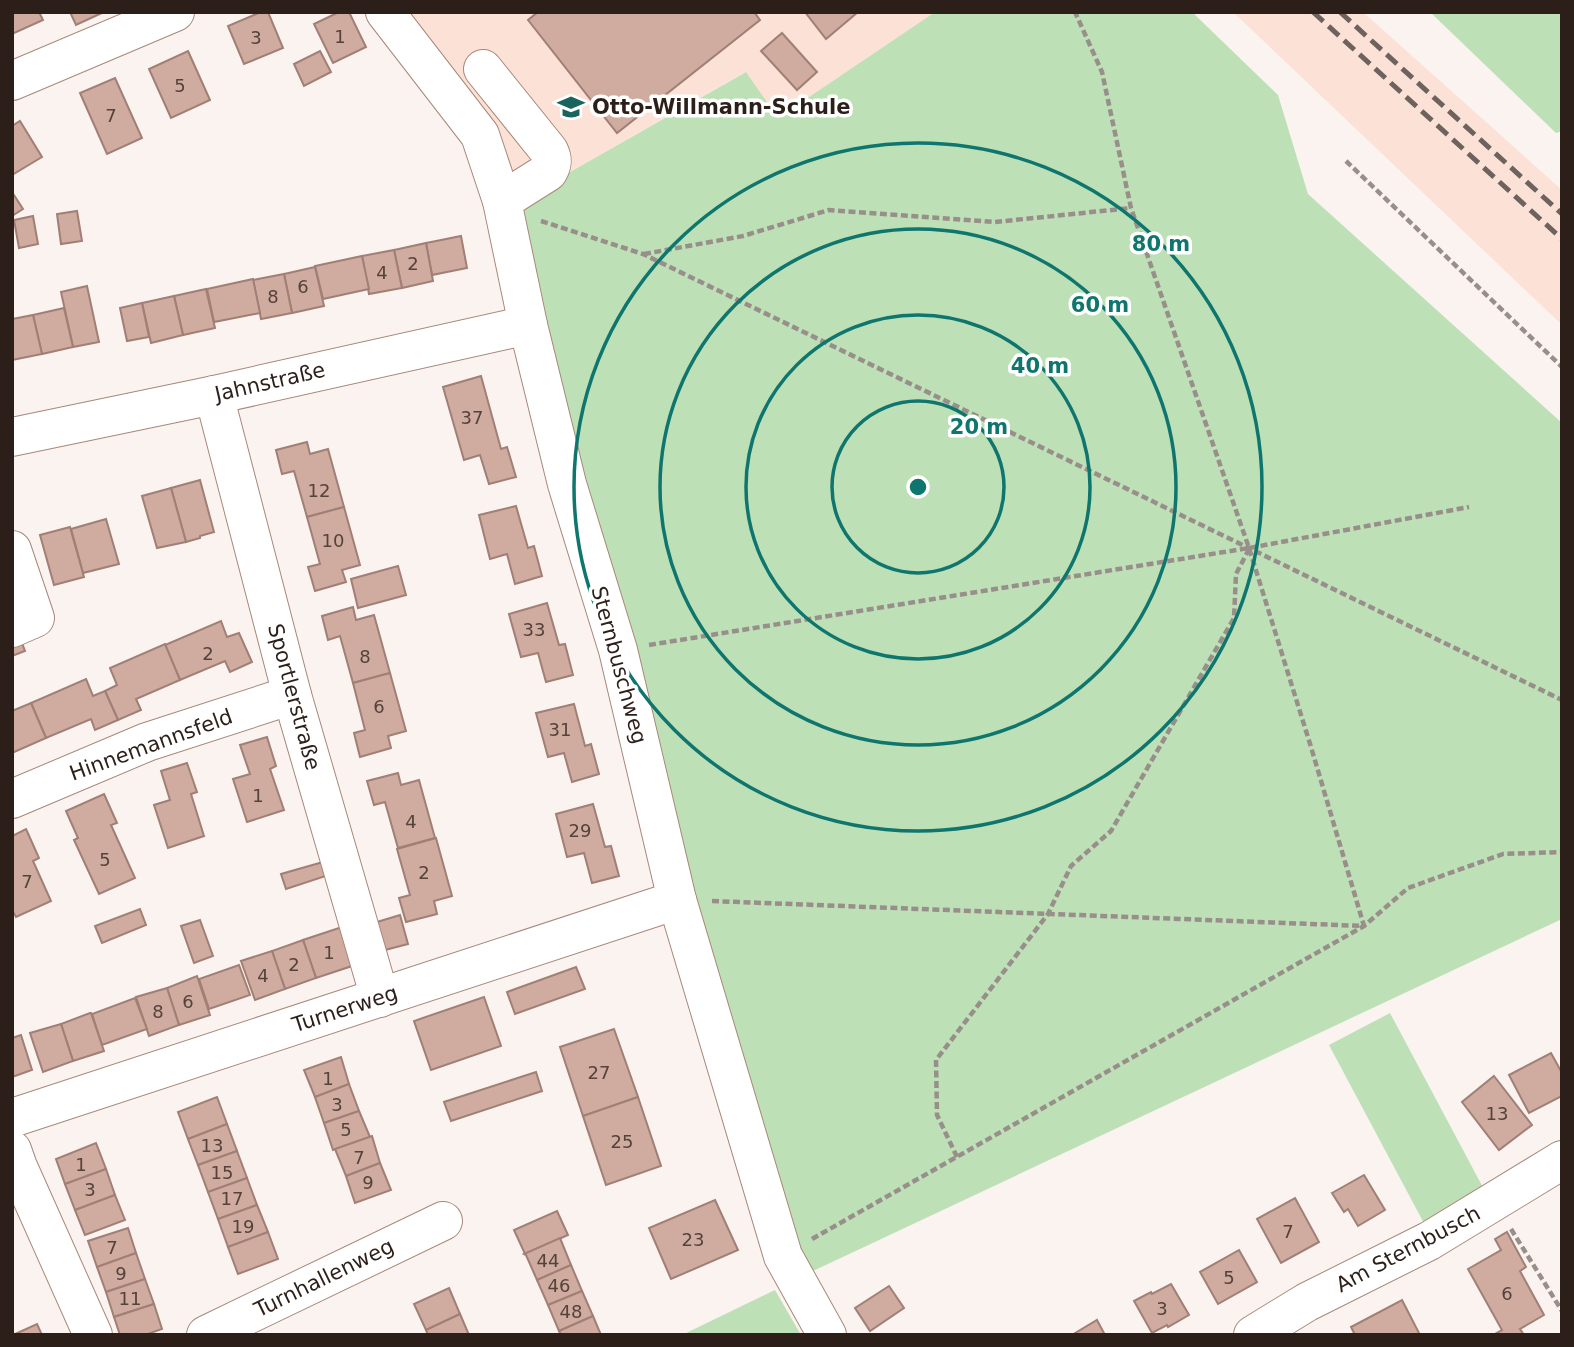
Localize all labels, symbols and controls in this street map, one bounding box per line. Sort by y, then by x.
house number: 1 [334,26,346,47]
house number: 3 [250,27,262,48]
house number: 5 [174,75,186,96]
school or university icon: Otto-Willmann-Schule [556,92,586,122]
place label: Otto-Willmann-Schule [592,95,850,119]
house number: 7 [105,105,117,126]
text: 80 m [1132,232,1190,256]
house number: 2 [407,253,419,274]
house number: 4 [376,262,388,283]
house number: 6 [297,276,309,297]
house number: 8 [267,286,279,307]
text: 60 m [1071,293,1129,317]
text: 40 m [1011,354,1069,378]
street label: Jahnstraße [211,358,328,407]
house number: 37 [461,407,483,428]
text: 20 m [950,415,1008,439]
centre of rings [906,475,930,499]
house number: 12 [308,480,330,501]
house number: 10 [322,530,344,551]
street label: Sternbuschweg [586,584,652,746]
house number: 33 [523,619,545,640]
street label: Sportlerstraße [263,621,325,773]
house number: 2 [202,643,214,664]
house number: 8 [359,646,371,667]
house number: 6 [373,696,385,717]
street label: Hinnemannsfeld [66,704,236,786]
house number: 31 [549,719,571,740]
house number: 1 [252,785,264,806]
house number: 4 [405,811,417,832]
house number: 29 [569,820,591,841]
house number: 5 [99,849,111,870]
house number: 2 [418,862,430,883]
house number: 7 [21,871,33,892]
house number: 1 [323,942,335,963]
house number: 2 [288,954,300,975]
house number: 4 [257,965,269,986]
street label: Turnerweg [288,981,401,1038]
house number: 6 [182,991,194,1012]
house number: 8 [152,1001,164,1022]
house number: 27 [588,1062,610,1083]
house number: 1 [322,1068,334,1089]
house number: 3 [331,1094,343,1115]
house number: 13 [1486,1103,1508,1124]
house number: 5 [340,1119,352,1140]
house number: 25 [611,1131,633,1152]
house number: 13 [201,1135,223,1156]
house number: 7 [353,1147,365,1168]
house number: 1 [75,1154,87,1175]
house number: 15 [211,1162,233,1183]
house number: 9 [362,1172,374,1193]
house number: 3 [84,1179,96,1200]
house number: 17 [221,1188,243,1209]
street label: Am Sternbusch [1332,1201,1484,1297]
house number: 19 [232,1216,254,1237]
house number: 7 [1282,1221,1294,1242]
house number: 23 [682,1229,704,1250]
street label: Turnhallenweg [250,1234,398,1323]
house number: 7 [106,1237,118,1258]
house number: 44 [537,1250,559,1271]
house number: 9 [115,1263,127,1284]
house number: 5 [1223,1267,1235,1288]
house number: 46 [548,1275,570,1296]
house number: 6 [1501,1283,1513,1304]
house number: 11 [119,1288,141,1309]
house number: 3 [1156,1298,1168,1319]
house number: 48 [560,1301,582,1322]

